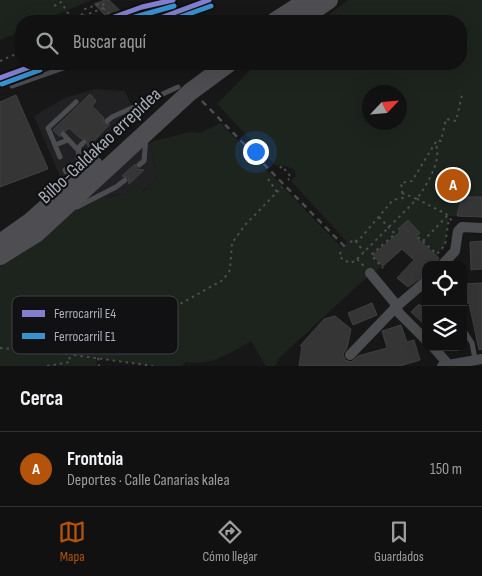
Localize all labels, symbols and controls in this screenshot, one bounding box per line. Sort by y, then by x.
search box [15,15,467,70]
icon: search [33,29,61,57]
text: Buscar aquí [73,31,146,54]
street label: Bilbo-Galdakao errepidea [34,83,166,209]
north arrow [362,85,407,130]
your location [243,139,269,165]
pin: A [437,166,469,204]
map controls [422,261,467,351]
button: locate [422,261,467,306]
legend [12,296,178,354]
text: Ferrocarril E4 [54,305,116,322]
button: layers [422,306,467,351]
text: Ferrocarril E1 [54,328,115,345]
text: Cerca [20,386,63,411]
text: Frontoia [67,448,123,471]
text: A [32,460,40,479]
text: 150 m [430,460,462,479]
text: Deportes · Calle Canarias kalea [67,471,230,490]
tab: Mapa [58,518,86,565]
tab: Cómo llegar [202,518,258,565]
tab: Guardados [374,518,424,565]

